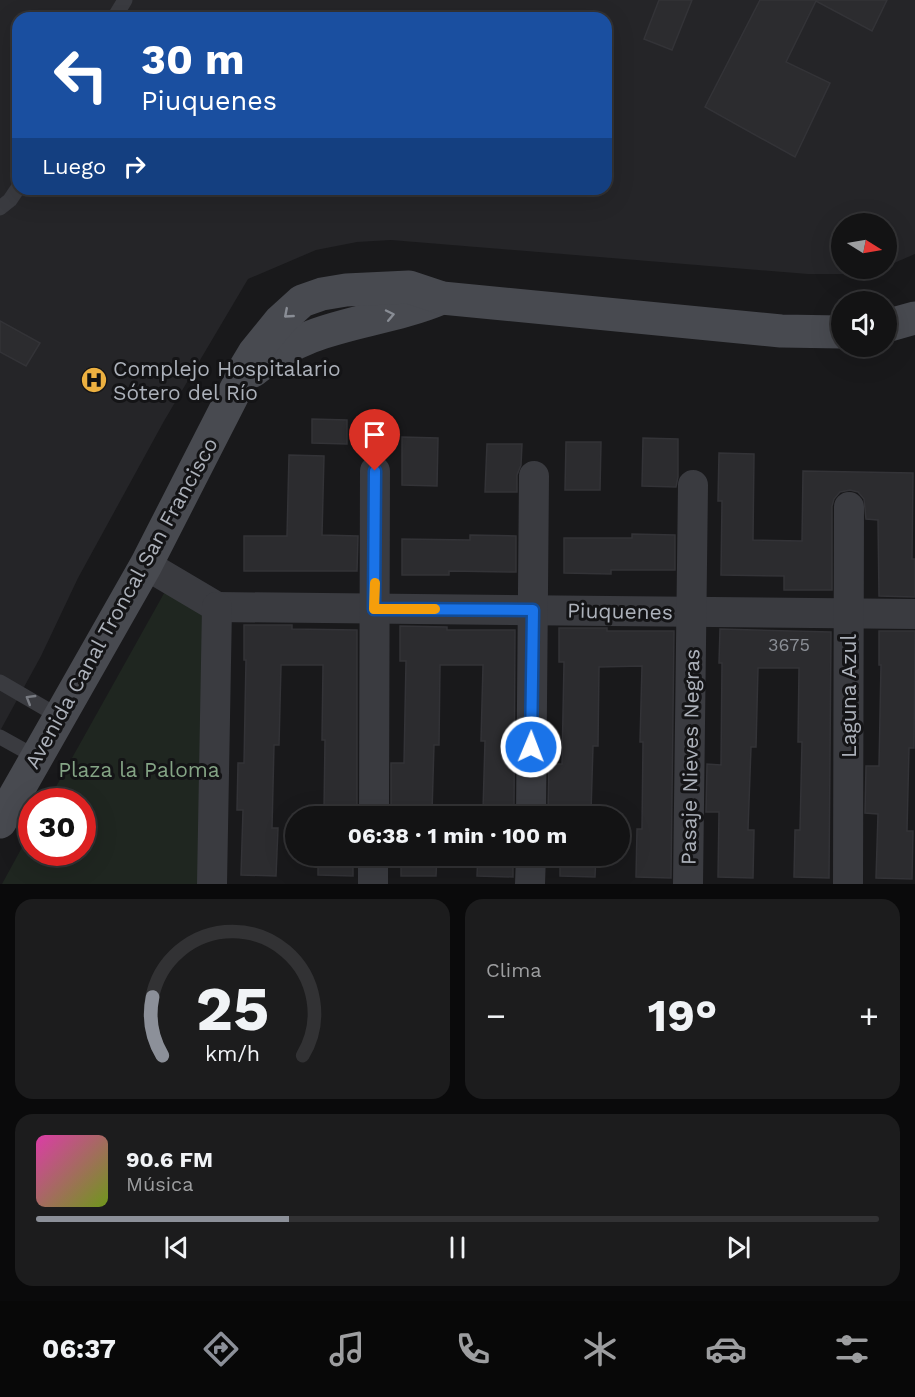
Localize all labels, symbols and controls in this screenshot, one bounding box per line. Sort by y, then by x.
text: 30 m [141,35,245,84]
icon: left [42,36,120,114]
text: Piuquenes [141,85,277,117]
icon: right [118,150,151,183]
text: Luego [42,154,106,179]
north arrow [831,213,897,279]
map controls [831,213,897,357]
button: sound [831,291,897,357]
one-way arrow [284,307,295,318]
one-way arrow [384,309,394,322]
place label: Complejo Hospitalario Sótero del Río [113,356,341,405]
hospital icon: Complejo Hospitalario Sótero del Río [79,365,109,395]
pin [349,409,400,471]
icon: arrive [358,418,391,451]
street label: Avenida Canal Troncal San Francisco [19,433,223,773]
street label: Piuquenes [567,598,673,624]
house number: 3675 [768,634,810,655]
street label: Laguna Azul [836,634,861,758]
street label: Pasaje Nieves Negras [676,649,704,865]
one-way arrow [26,695,36,706]
position arrow [499,715,563,779]
park label: Plaza la Paloma [58,757,220,782]
speed limit sign: 30 [18,788,96,866]
text: 06:38 · 1 min · 100 m [348,823,567,848]
text: Clima [486,958,542,982]
text: 25 [196,972,269,1045]
text: 19° [648,989,717,1042]
text: − [486,996,506,1035]
text: + [859,996,879,1035]
text: km/h [205,1041,260,1066]
text: 90.6 FM [126,1147,213,1172]
text: Música [126,1172,194,1196]
icon: previous [160,1231,193,1264]
icon: pause [441,1231,474,1264]
icon: next [722,1231,755,1264]
icon: directions [200,1328,242,1370]
icon: music [326,1328,368,1370]
icon: phone [452,1328,494,1370]
icon: climate [579,1328,621,1370]
icon: car [705,1328,747,1370]
icon: filters [831,1328,873,1370]
text: 06:37 [42,1333,116,1365]

